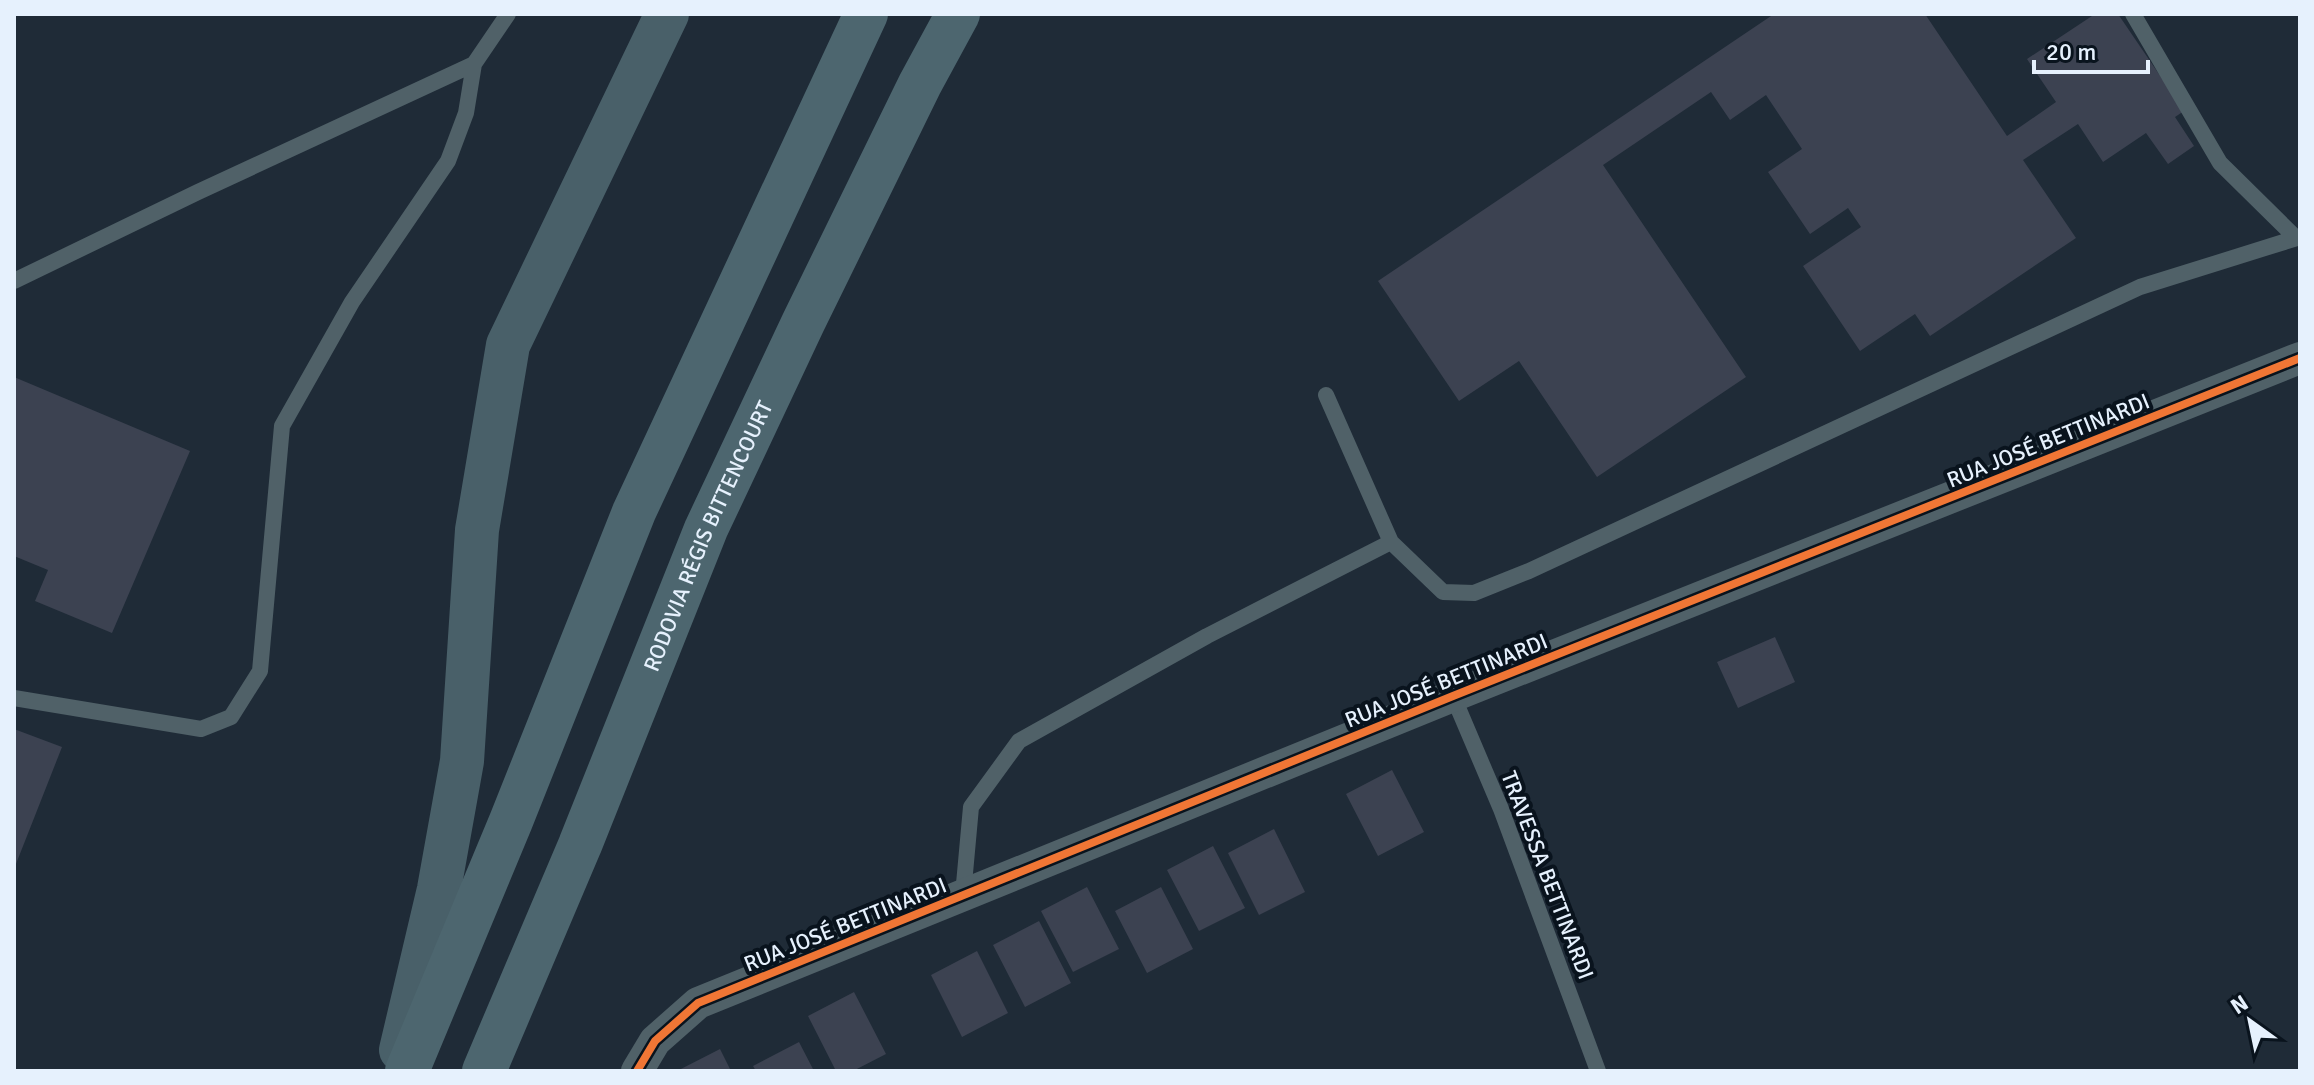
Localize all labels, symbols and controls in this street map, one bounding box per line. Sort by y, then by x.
scale bar [2034,24,2148,74]
text: 20 m [2046,37,2096,67]
street label: RUA JOSÉ BETTINARDI [1943,387,2153,493]
street label: RODOVIA RÉGIS BITTENCOURT [638,396,779,675]
street label: RUA JOSÉ BETTINARDI [1341,627,1551,733]
street label: TRAVESSA BETTINARDI [1495,767,1600,983]
street label: RUA JOSÉ BETTINARDI [740,871,950,977]
north arrow [2210,981,2290,1061]
text: N [2226,989,2253,1020]

